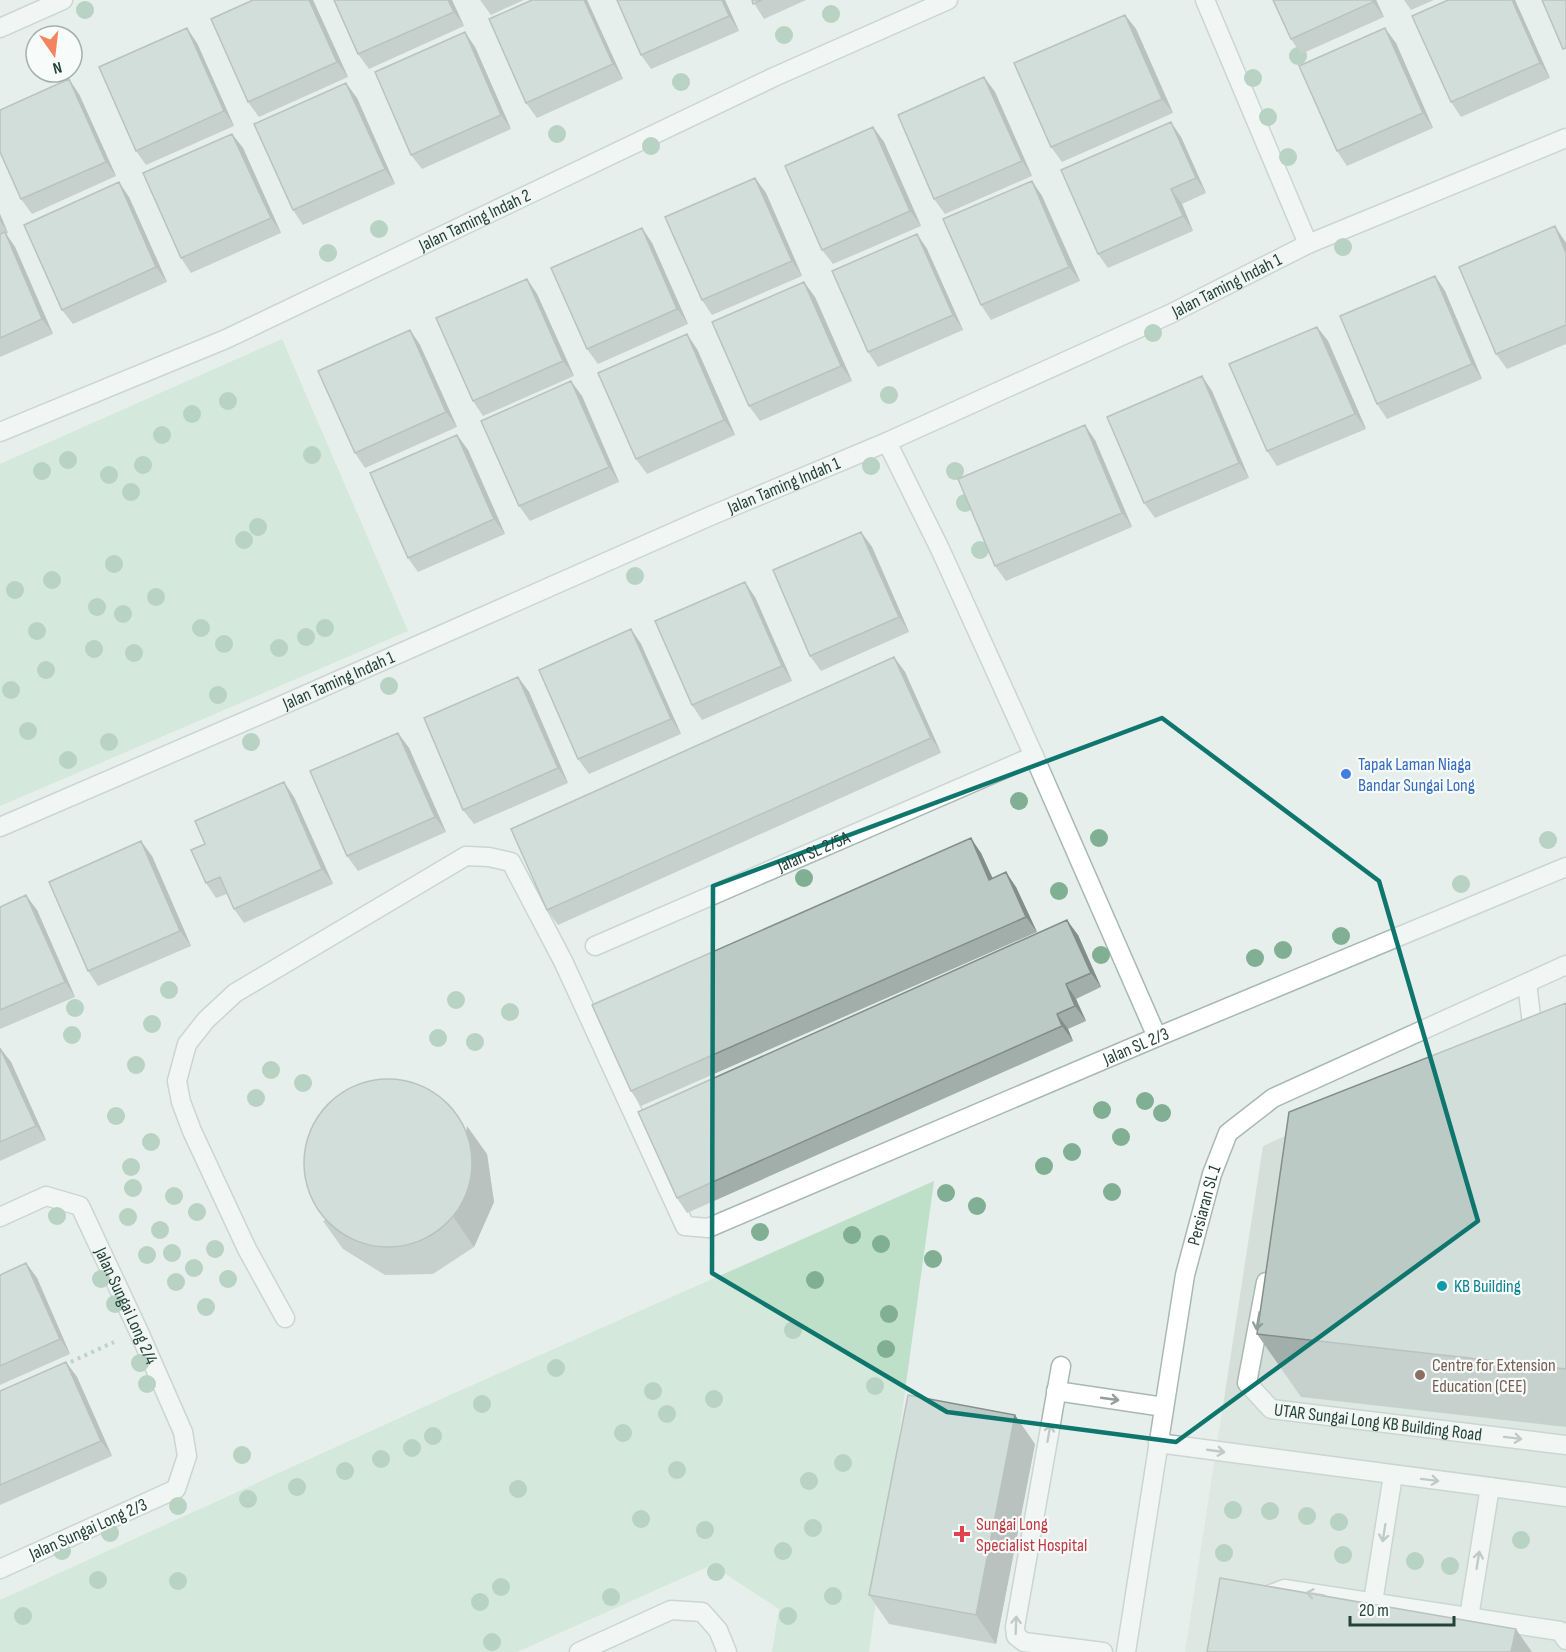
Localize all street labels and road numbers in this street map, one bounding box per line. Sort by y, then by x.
street label: Jalan Taming Indah 2 [415,185,534,257]
street label: Jalan Taming Indah 1 [1168,249,1286,323]
street label: Jalan Taming Indah 1 [724,453,844,519]
street label: Jalan Taming Indah 1 [279,647,399,715]
street label: Jalan SL 2/5A [773,827,853,877]
street label: Jalan SL 2/3 [1099,1023,1172,1070]
street label: Persiaran SL 1 [1183,1161,1226,1248]
street label: Jalan Sungai Long 2/4 [89,1243,162,1368]
street label: UTAR Sungai Long KB Building Road [1273,1399,1483,1446]
street label: Jalan Sungai Long 2/3 [25,1494,150,1565]

